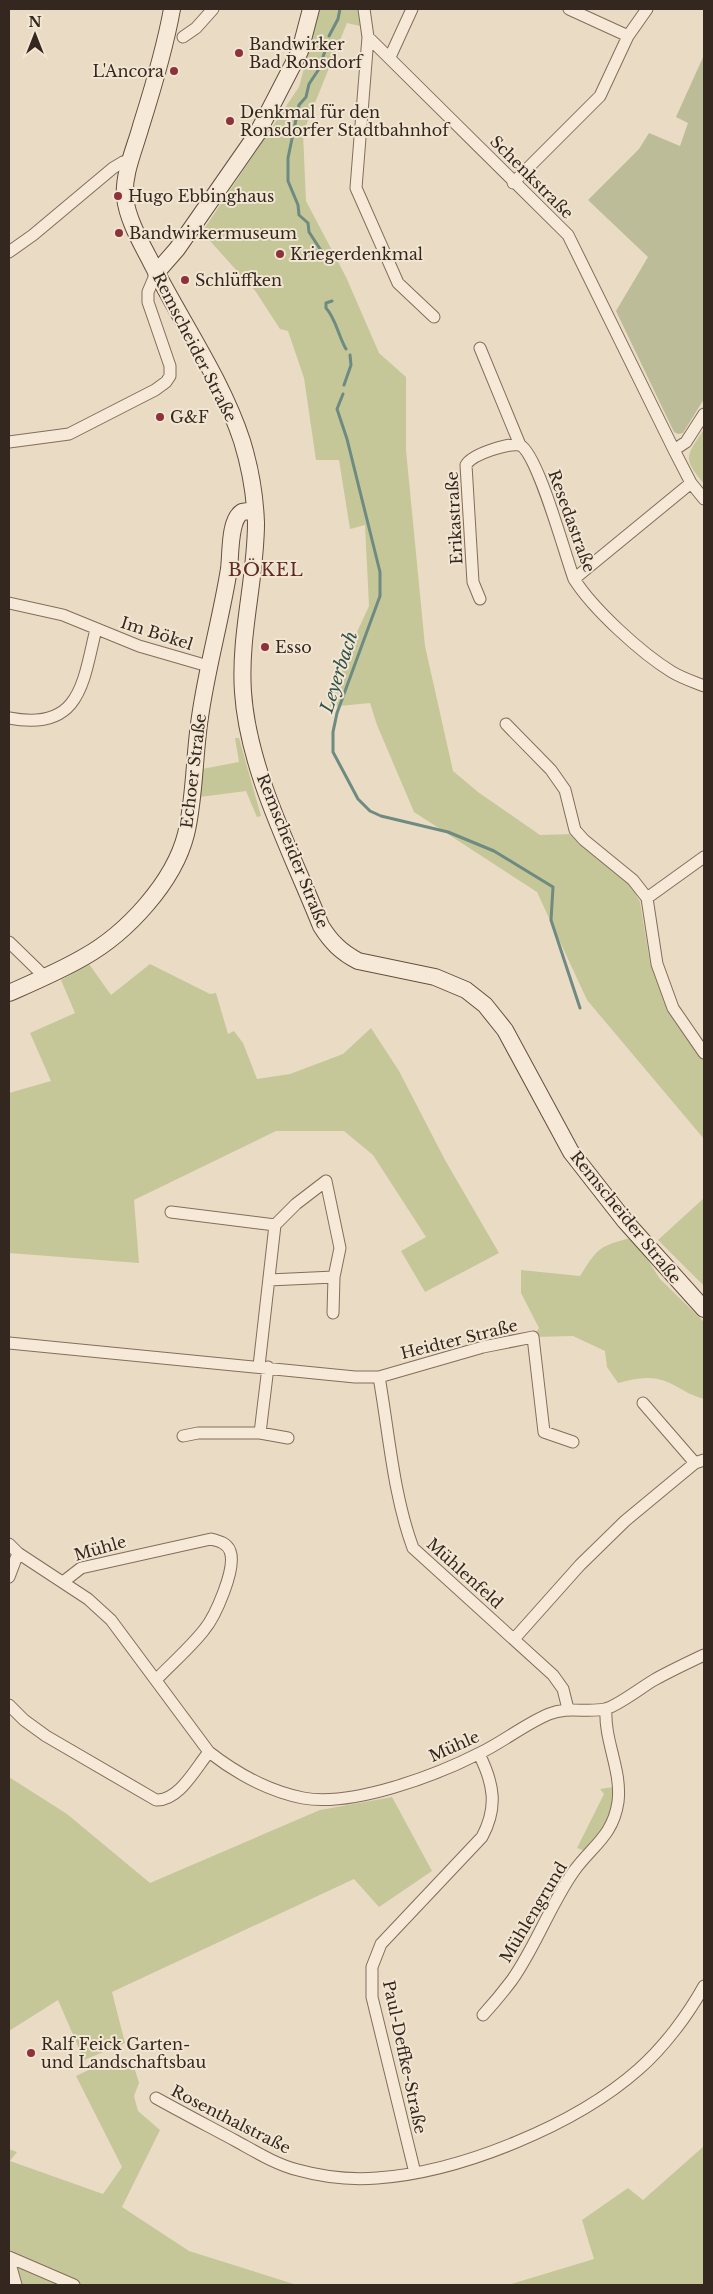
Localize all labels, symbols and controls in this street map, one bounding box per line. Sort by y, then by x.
north arrow [10,10,60,60]
text: N [28,13,42,31]
place label: Bandwirker Bad Ronsdorf [249,34,365,72]
marker: Bandwirker Bad Ronsdorf [233,47,245,59]
place label: L'Ancora [93,61,164,81]
marker: L'Ancora [168,65,180,77]
place label: Denkmal für den Ronsdorfer Stadtbahnhof [240,102,451,140]
marker: Denkmal für den Ronsdorfer Stadtbahnhof [224,115,236,127]
street label: Schenkstraße [486,131,578,223]
place label: Hugo Ebbinghaus [128,186,274,206]
marker: Hugo Ebbinghaus [112,190,124,202]
place label: Bandwirkermuseum [129,223,297,243]
marker: Bandwirkermuseum [113,227,125,239]
place label: Kriegerdenkmal [290,244,423,264]
marker: Kriegerdenkmal [274,248,286,260]
street label: Remscheider Straße [149,269,241,425]
place label: Schlüffken [195,270,282,290]
marker: Schlüffken [179,274,191,286]
place label: G&F [170,407,209,427]
marker: G&F [154,411,166,423]
street label: Resedastraße [544,467,600,575]
street label: Erikastraße [442,471,466,565]
district label: BÖKEL [228,558,304,581]
street label: Im Bökel [118,612,196,654]
water label: Leyerbach [315,628,363,717]
place label: Esso [275,637,312,657]
marker: Esso [259,641,271,653]
street label: Echoer Straße [176,712,210,830]
street label: Remscheider Straße [253,771,333,931]
street label: Remscheider Straße [566,1147,686,1287]
street label: Heidter Straße [398,1315,520,1363]
street label: Mühle [72,1531,128,1565]
street label: Mühlenfeld [423,1534,507,1613]
street label: Mühle [426,1726,482,1766]
street label: Mühlengrund [495,1858,571,1966]
street label: Paul-Deffke-Straße [379,1978,431,2136]
place label: Ralf Feick Garten- und Landschaftsbau [41,2034,206,2072]
marker: Ralf Feick Garten- und Landschaftsbau [25,2047,37,2059]
street label: Rosenthalstraße [168,2080,294,2158]

